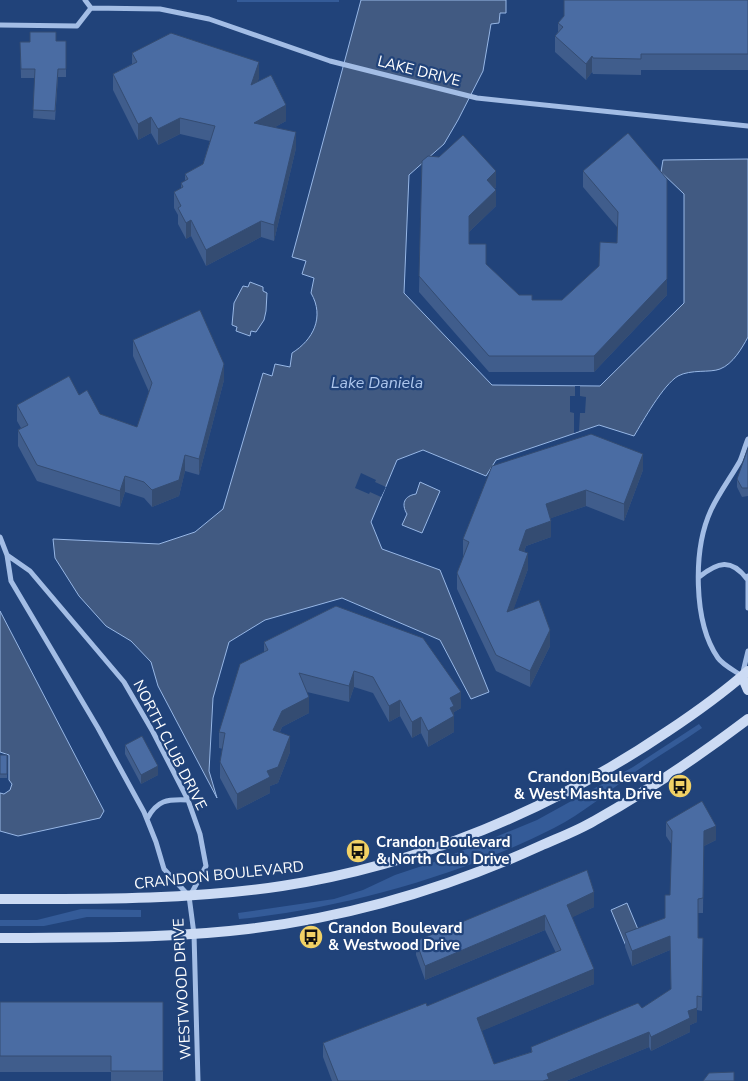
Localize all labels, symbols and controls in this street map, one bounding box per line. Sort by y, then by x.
street label: LAKE DRIVE [375,51,463,91]
water label: Lake Daniela [331,372,423,394]
street label: NORTH CLUB DRIVE [129,677,211,813]
place label: Crandon Boulevard & West Mashta Drive [514,767,662,804]
bus stop icon: Crandon Boulevard & West Mashta Drive [667,773,693,799]
place label: Crandon Boulevard & North Club Drive [376,832,511,869]
bus stop icon: Crandon Boulevard & North Club Drive [345,838,371,864]
street label: CRANDON BOULEVARD [133,856,305,894]
street label: WESTWOOD DRIVE [168,918,196,1060]
place label: Crandon Boulevard & Westwood Drive [328,918,463,955]
bus stop icon: Crandon Boulevard & Westwood Drive [298,924,324,950]

